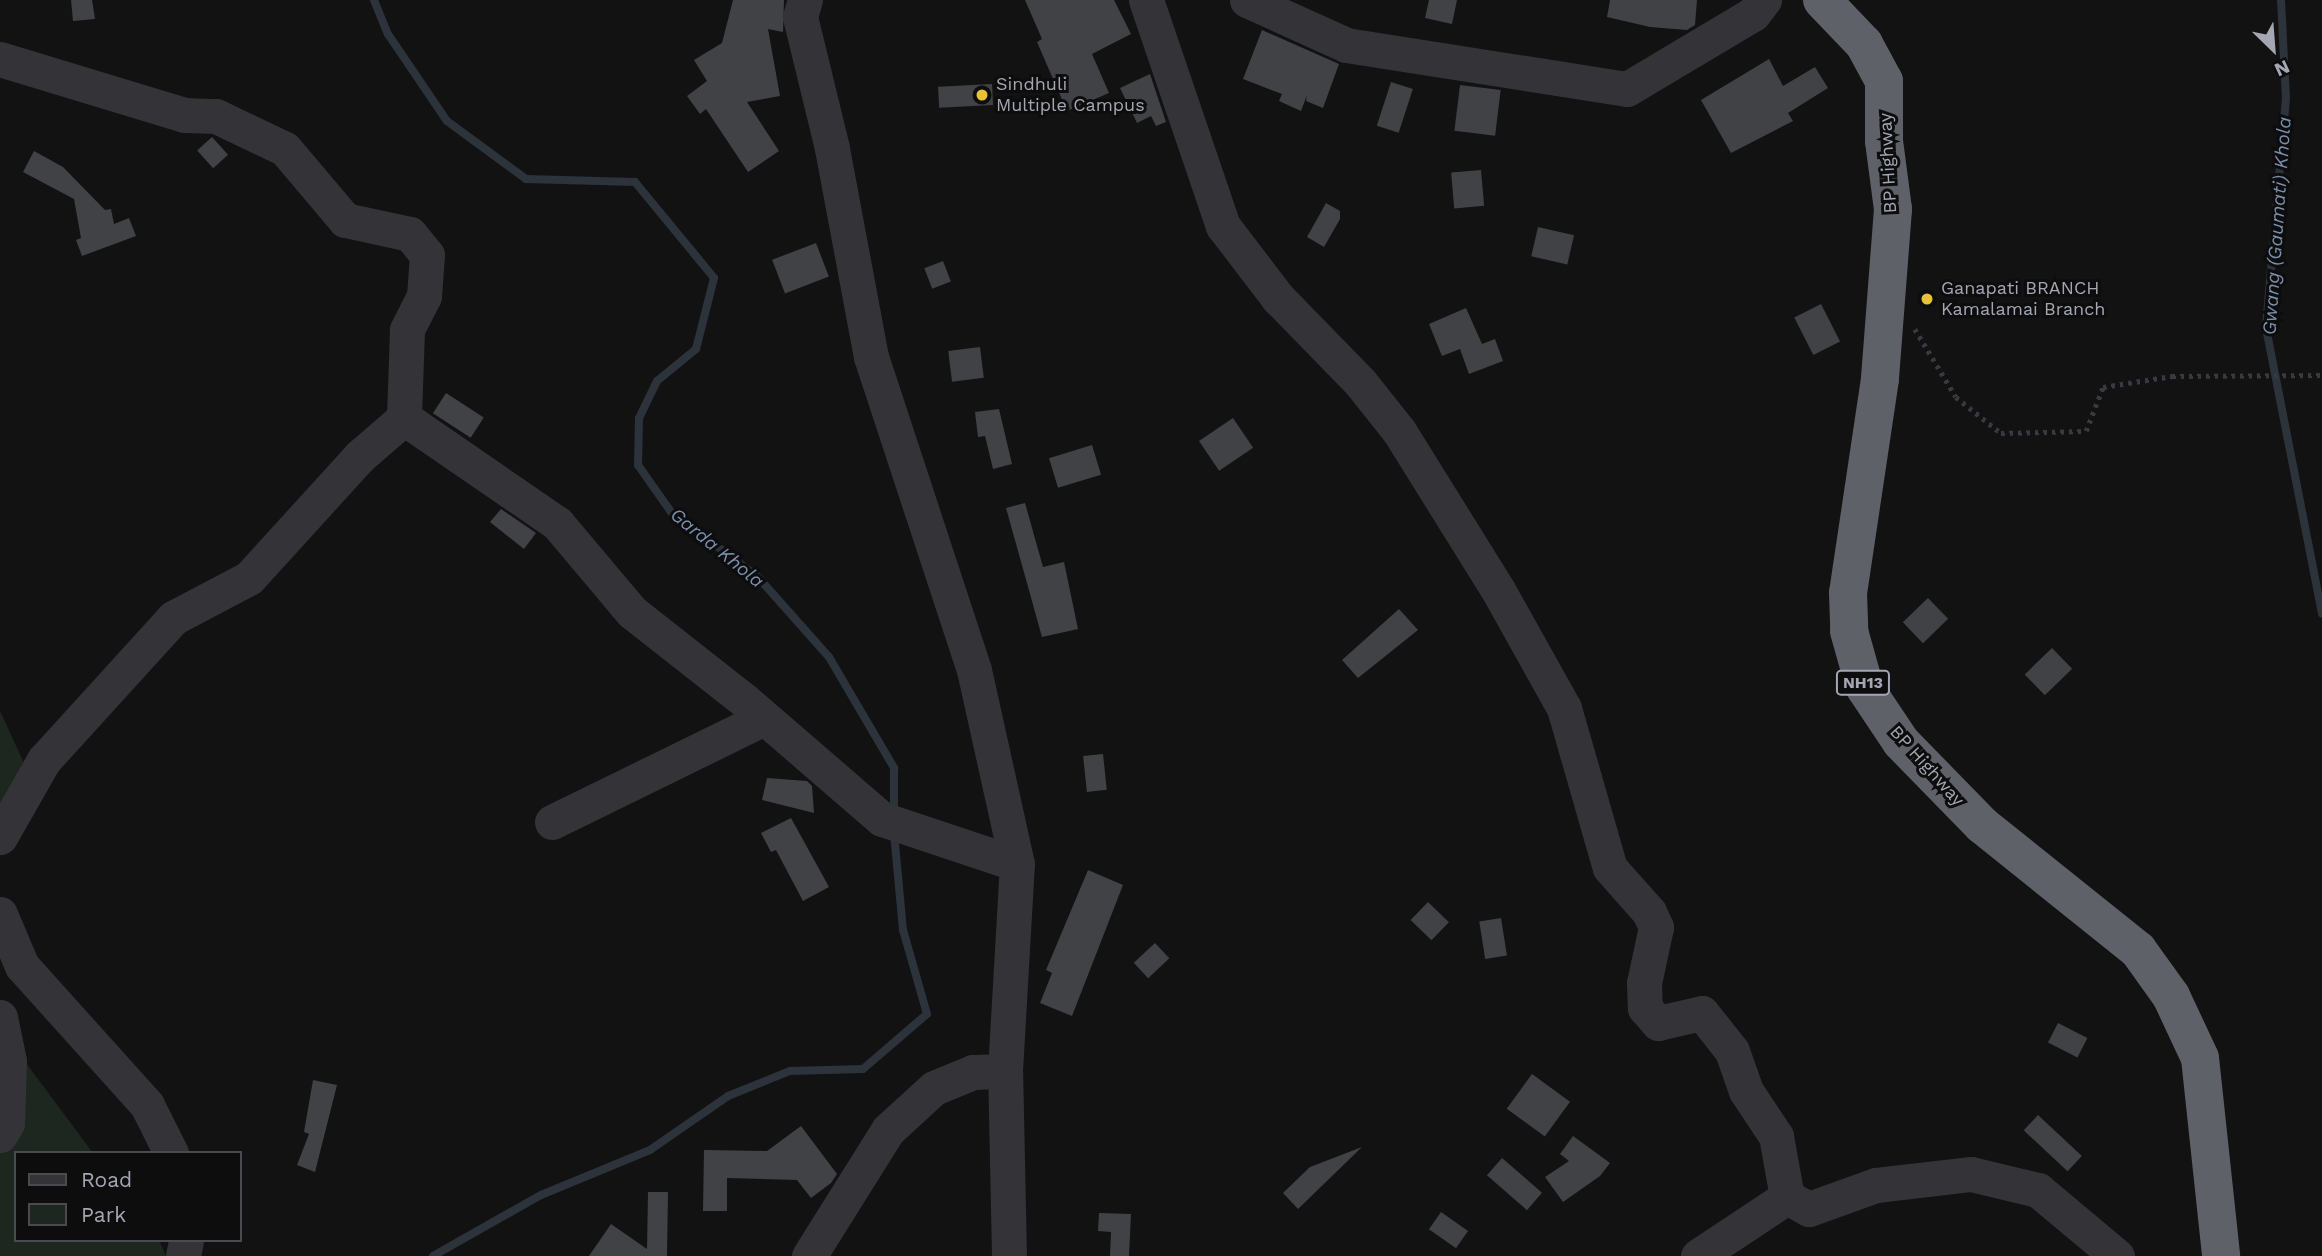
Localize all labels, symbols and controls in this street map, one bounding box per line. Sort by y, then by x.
north arrow [2238,14,2308,84]
text: N [2271,55,2293,82]
place label: Sindhuli Multiple Campus [996,74,1145,116]
marker: Sindhuli Multiple Campus [974,87,990,103]
street label: BP Highway [1875,112,1901,214]
water label: Gwang (Gaumati) Khola [2258,116,2296,336]
place label: Ganapati BRANCH Kamalamai Branch [1941,278,2105,320]
marker: Ganapati BRANCH Kamalamai Branch [1919,291,1935,307]
water label: Garda Khola [666,503,768,593]
road number: NH13 [1835,670,1891,696]
street label: BP Highway [1885,721,1969,811]
legend [14,1151,242,1242]
text: Road [81,1167,132,1192]
text: Park [81,1202,126,1227]

